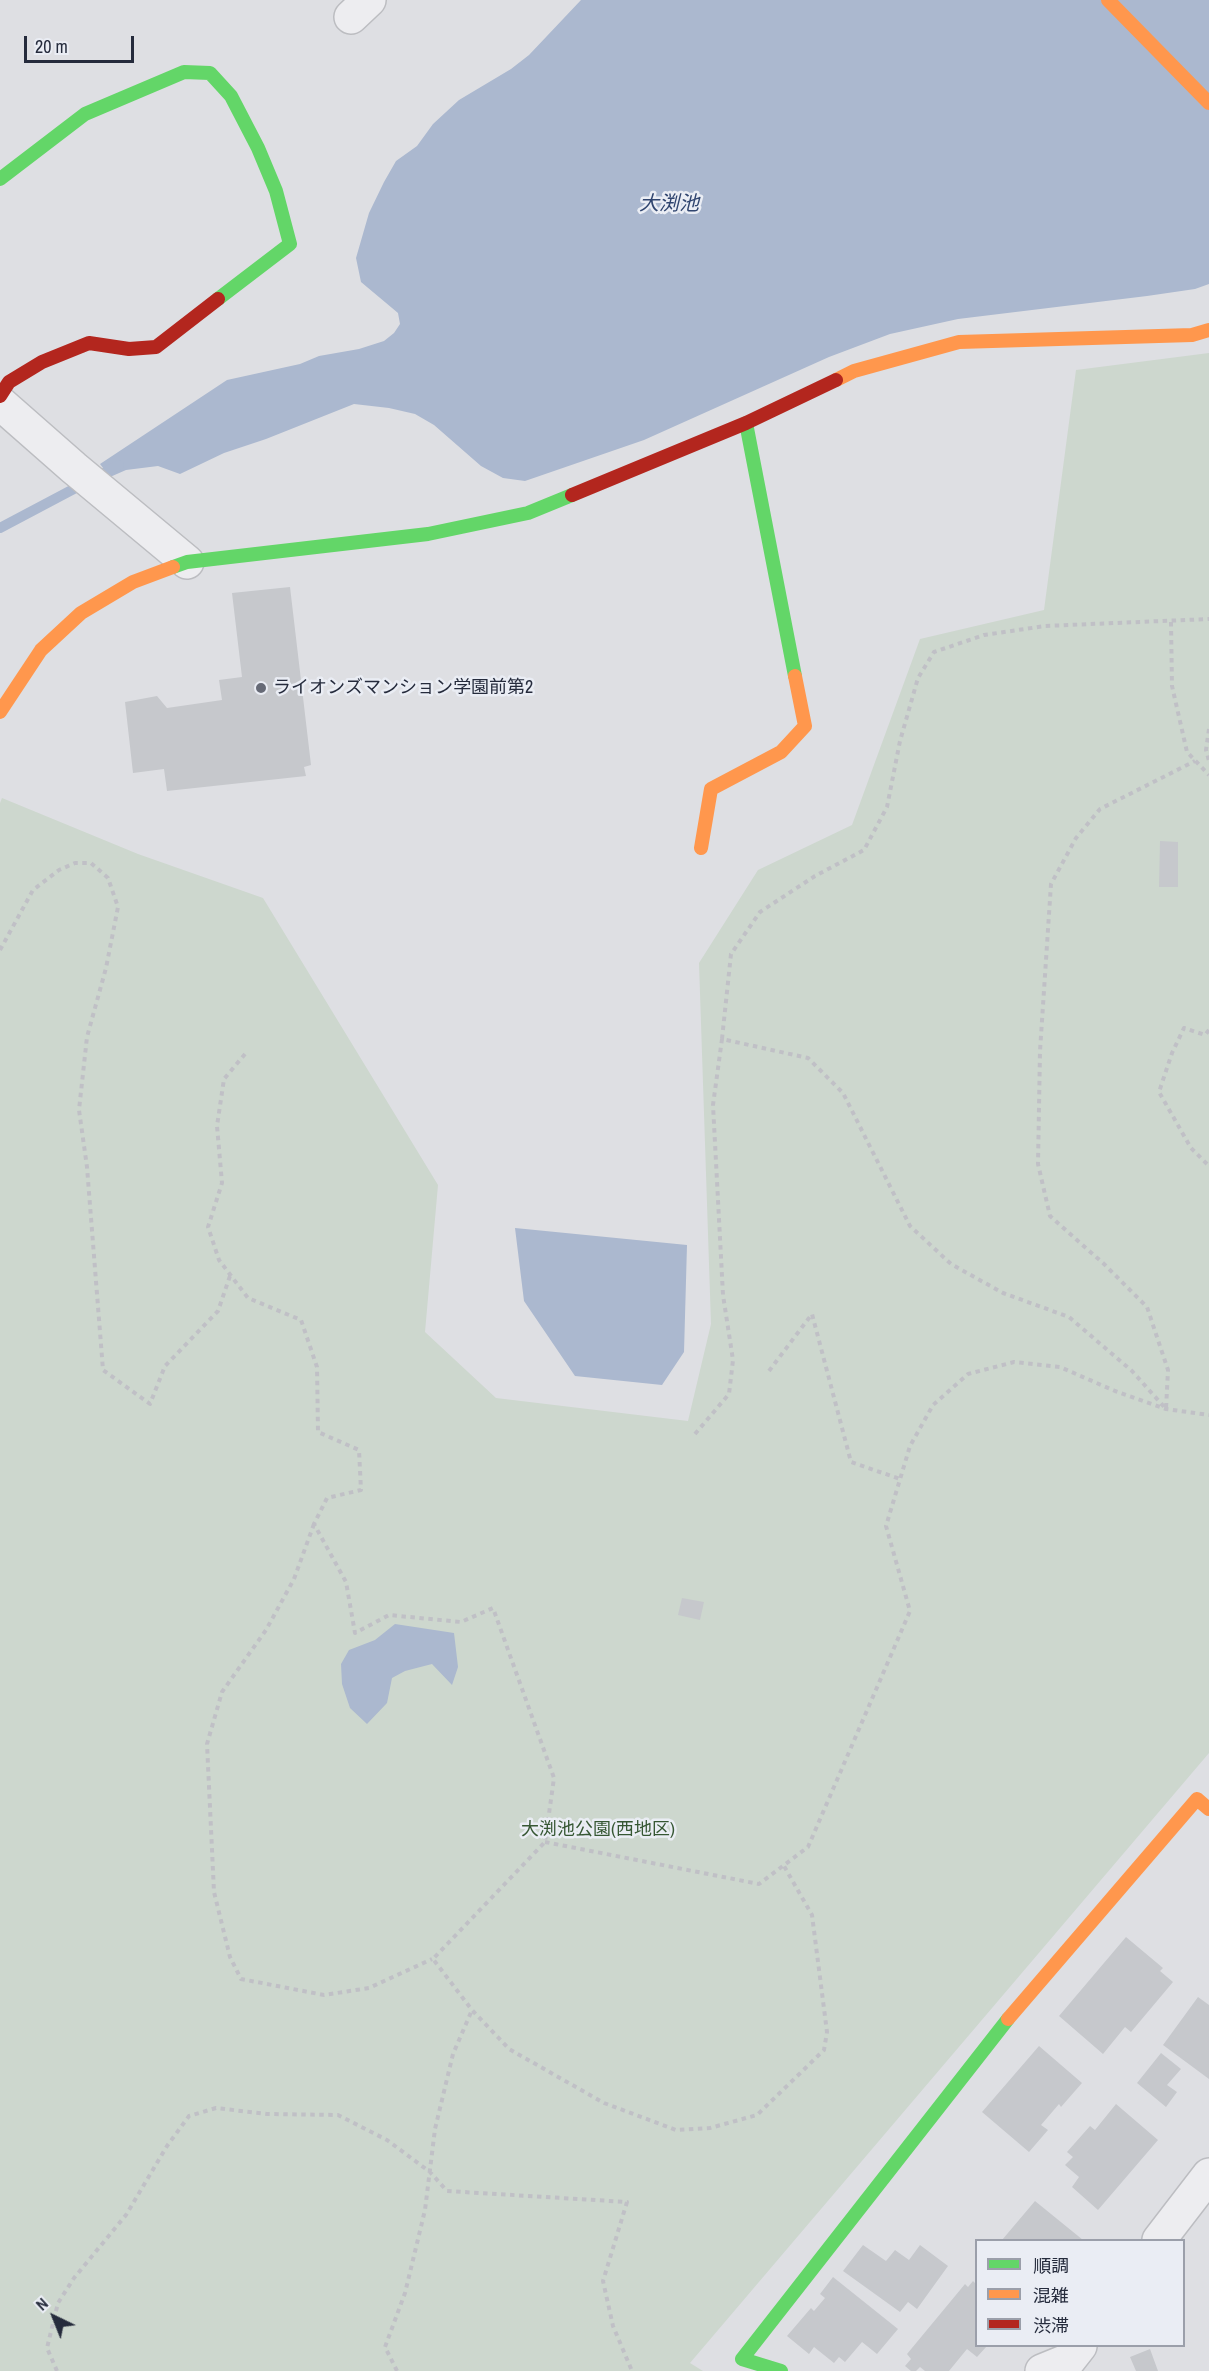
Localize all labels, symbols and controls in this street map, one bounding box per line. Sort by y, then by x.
scale bar [27,24,136,62]
text: 20 m [35,34,68,59]
water label: 大渕池 [639,193,699,217]
place label: ライオンズマンション学園前第2 [273,677,533,699]
marker: ライオンズマンション学園前第2 [254,681,268,695]
park label: 大渕池公園(西地区) [521,1819,675,1841]
legend [975,2239,1185,2347]
text: 順調 [1033,2253,1069,2278]
text: 混雑 [1033,2283,1069,2308]
north arrow [24,2287,84,2347]
text: N [31,2293,53,2315]
text: 渋滞 [1033,2313,1069,2338]

